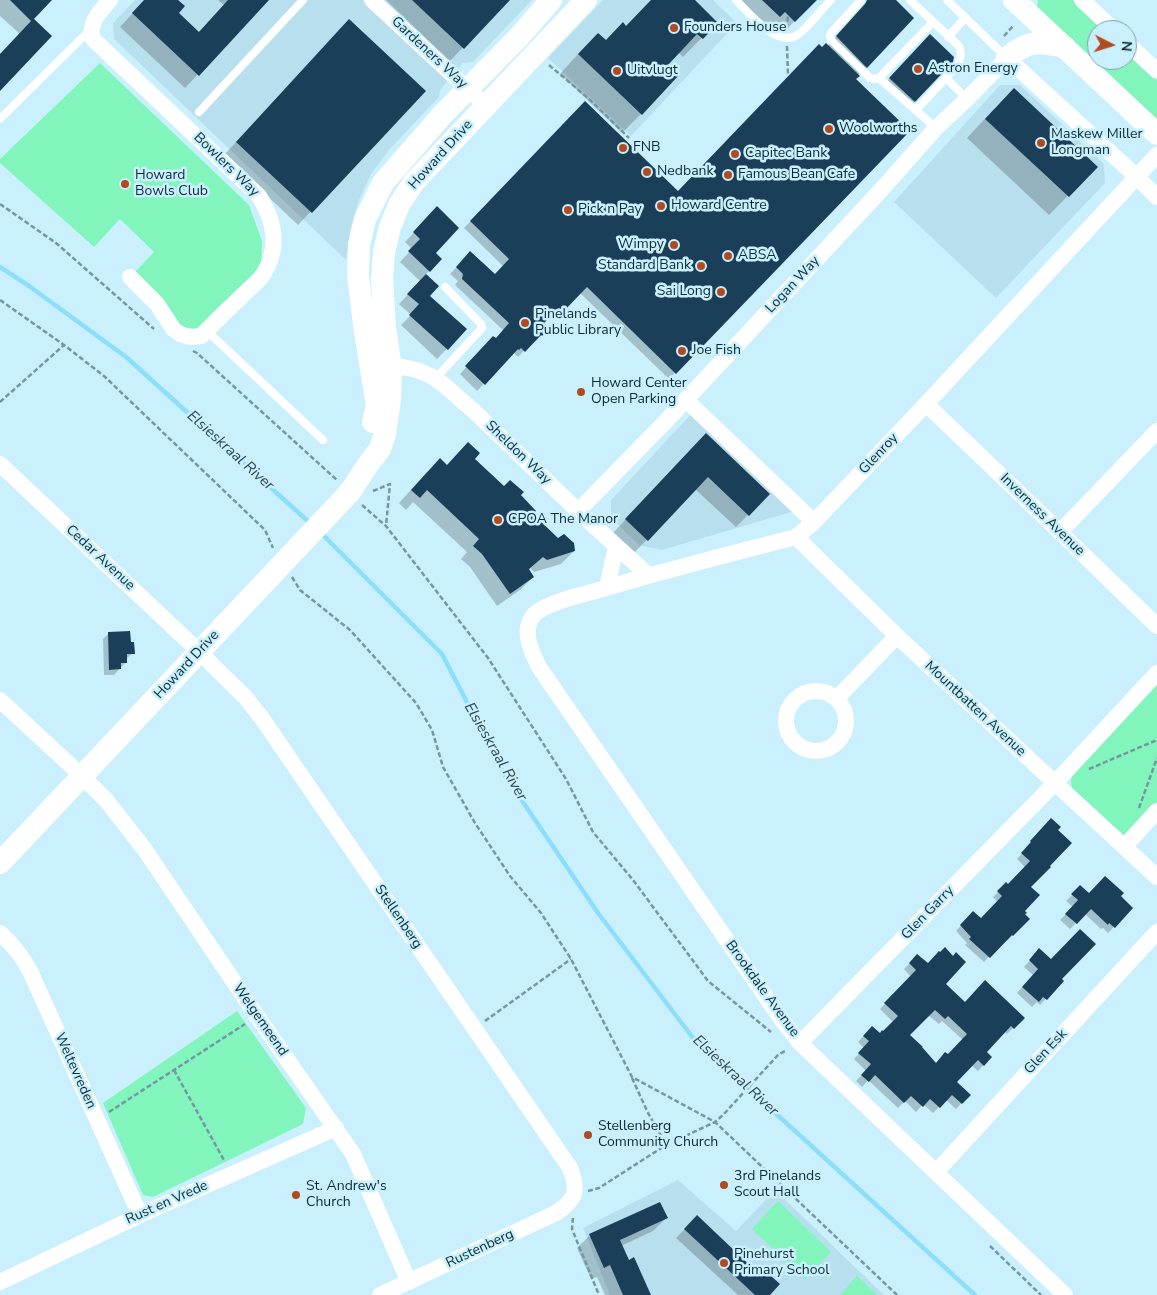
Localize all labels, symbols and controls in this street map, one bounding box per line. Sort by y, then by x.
street label: Gardeners Way [387,13,471,93]
place label: Founders House [684,20,786,36]
north arrow [1087,20,1137,70]
marker: Founders House [668,22,680,34]
text: N [1117,40,1136,52]
place label: Astron Energy [928,61,1018,77]
place label: Uitvlugt [627,63,678,79]
marker: Astron Energy [912,63,924,75]
marker: Uitvlugt [611,65,623,77]
street label: Howard Drive [406,117,476,193]
place label: Woolworths [839,121,918,137]
marker: Woolworths [823,123,835,135]
place label: Maskew Miller Longman [1051,127,1143,160]
street label: Bowlers Way [190,129,262,201]
marker: Maskew Miller Longman [1035,137,1047,149]
place label: FNB [633,140,660,156]
marker: FNB [617,142,629,154]
place label: Capitec Bank [745,146,827,162]
marker: Capitec Bank [729,148,741,160]
place label: Nedbank [657,164,714,180]
marker: Nedbank [641,166,653,178]
place label: Famous Bean Cafe [738,167,855,183]
place label: Howard Bowls Club [135,168,208,200]
marker: Famous Bean Cafe [722,169,734,181]
marker: Howard Bowls Club [119,178,131,190]
place label: Howard Centre [671,198,767,214]
marker: Howard Centre [655,200,667,212]
place label: Pick n Pay [578,202,642,218]
marker: Pick n Pay [562,204,574,216]
place label: Wimpy [618,237,664,253]
marker: Wimpy [668,239,680,251]
place label: ABSA [738,248,776,264]
marker: ABSA [722,250,734,262]
street label: Logan Way [762,253,824,317]
place label: Standard Bank [598,258,691,274]
marker: Standard Bank [695,260,707,272]
place label: Sai Long [657,284,711,300]
marker: Sai Long [715,286,727,298]
place label: Pinelands Public Library [535,307,621,340]
marker: Pinelands Public Library [519,317,531,329]
place label: Joe Fish [692,343,741,359]
marker: Joe Fish [676,345,688,357]
place label: Howard Center Open Parking [591,376,687,408]
marker: Howard Center Open Parking [575,386,587,398]
water label: Elsieskraal River [183,407,277,495]
street label: Sheldon Way [482,418,554,488]
street label: Glenroy [856,430,902,478]
street label: Inverness Avenue [996,470,1088,560]
place label: CPOA The Manor [508,512,618,528]
marker: CPOA The Manor [492,514,504,526]
street label: Cedar Avenue [62,522,138,594]
street label: Howard Drive [151,627,223,703]
street label: Mountbatten Avenue [921,658,1029,760]
water label: Elsieskraal River [460,700,530,804]
street label: Stellenberg [371,882,425,952]
street label: Glen Garry [898,883,958,943]
street label: Brookdale Avenue [721,937,803,1041]
street label: Welgemeend [229,980,291,1060]
street label: Glen Esk [1021,1026,1071,1078]
street label: Weltevreden [51,1030,99,1112]
water label: Elsieskraal River [688,1032,782,1120]
place label: Stellenberg Community Church [598,1119,718,1152]
marker: Stellenberg Community Church [582,1129,594,1141]
place label: 3rd Pinelands Scout Hall [734,1169,821,1202]
street label: Rust en Vrede [123,1177,211,1229]
place label: St. Andrew's Church [306,1179,387,1212]
marker: 3rd Pinelands Scout Hall [718,1179,730,1191]
marker: St. Andrew's Church [290,1189,302,1201]
street label: Rustenberg [443,1226,517,1272]
place label: Pinehurst Primary School [734,1247,829,1280]
marker: Pinehurst Primary School [718,1257,730,1269]

